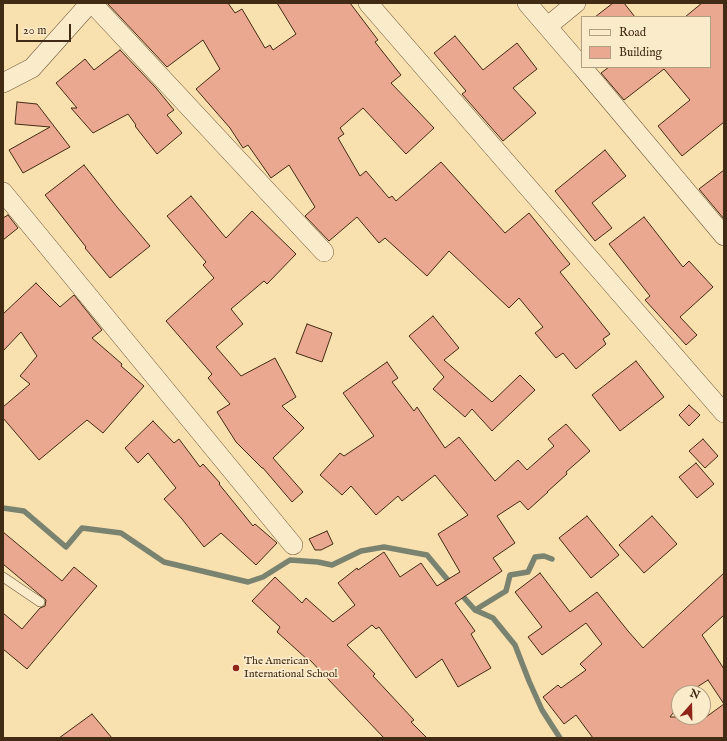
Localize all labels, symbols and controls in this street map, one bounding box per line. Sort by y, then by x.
scale bar [18,16,73,42]
legend [581,16,711,68]
text: 20 m [23,23,46,38]
text: Road [619,25,646,40]
text: Building [619,45,662,60]
place label: The American International School [244,655,338,681]
marker: The American International School [231,663,241,673]
north arrow [671,685,711,725]
text: N [688,686,702,703]

